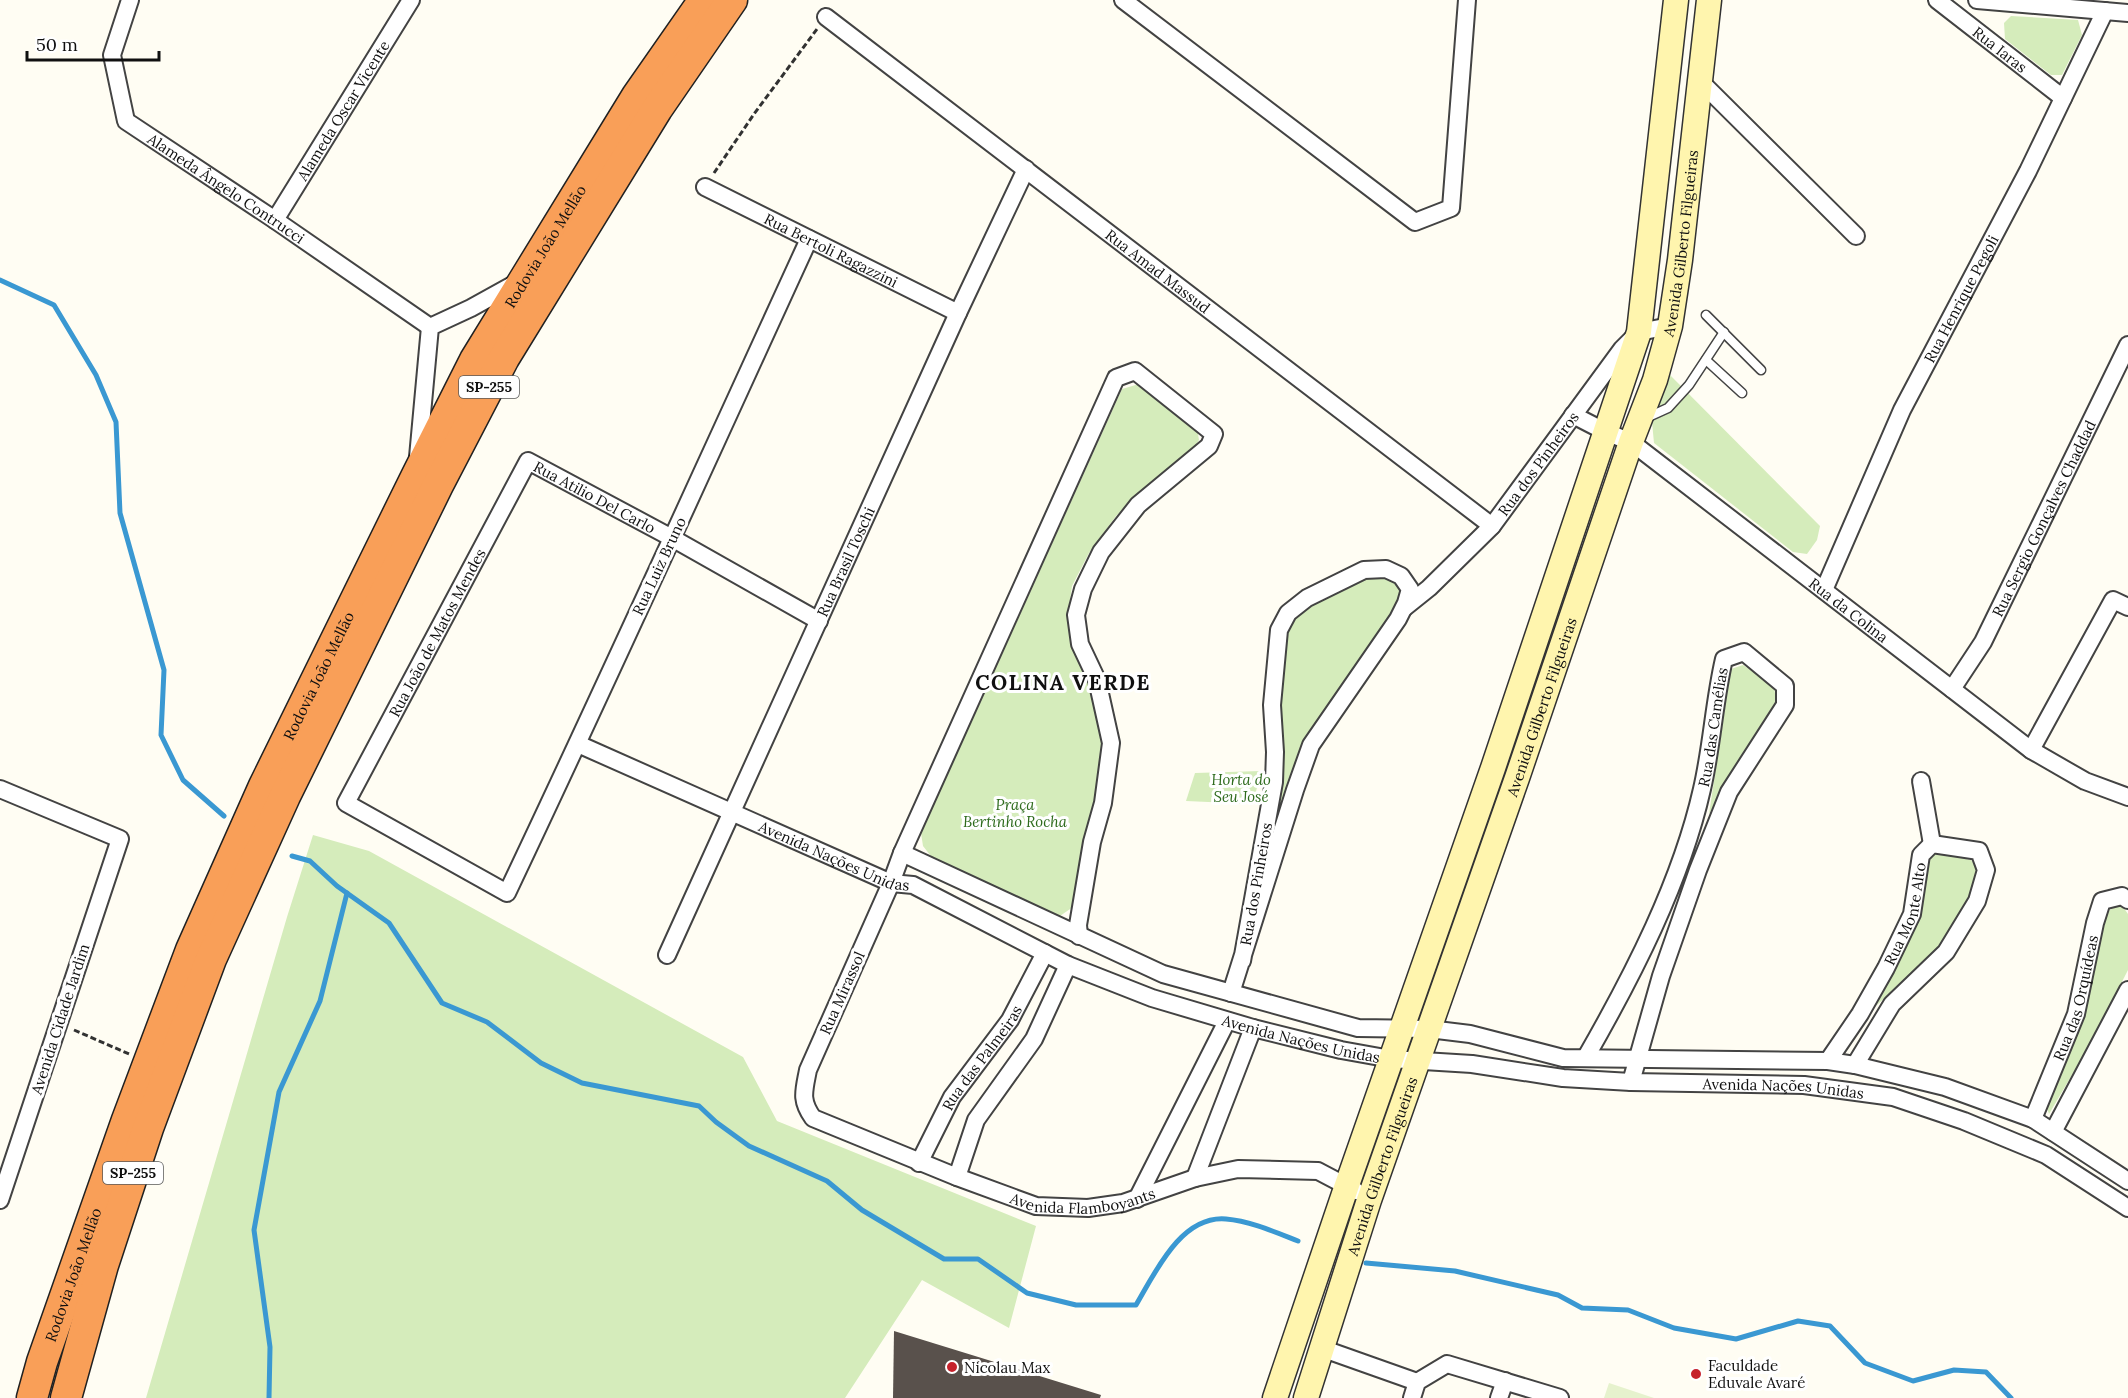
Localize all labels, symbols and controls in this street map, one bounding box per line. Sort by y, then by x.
street label: Rua Iaras [1969,22,2031,76]
scale bar [27,24,159,62]
text: 50 m [36,33,78,56]
street label: Alameda Oscar Vicente [292,37,393,185]
street label: Alameda Ângelo Contrucci [143,128,309,247]
street label: Avenida Gilberto Filgueiras [1658,149,1702,339]
street label: Rodovia João Mellão [500,181,590,311]
street label: Rua Bertoli Ragazzini [761,209,901,291]
street label: Rua Amad Massud [1102,225,1214,317]
street label: Rua Henrique Pegoli [1919,232,2002,366]
road number: SP-255 [459,376,519,398]
street label: Rua dos Pinheiros [1493,408,1583,519]
street label: Rua Sergio Gonçalves Chaddad [1987,417,2099,620]
street label: Rua Atilio Del Carlo [531,456,659,537]
street label: Rua Brasil Toschi [812,504,878,619]
street label: Rua Luiz Bruno [628,514,690,618]
street label: Rua João de Matos Mendes [384,545,489,720]
street label: Rua da Colina [1805,573,1893,646]
street label: Rodovia João Mellão [279,608,358,743]
street label: Avenida Gilberto Filgueiras [1501,615,1580,800]
street label: Rua das Camélias [1693,666,1731,788]
district label: COLINA VERDE [975,669,1151,696]
park label: Horta do Seu José [1211,770,1271,806]
park label: Praça Bertinho Rocha [963,795,1068,831]
street label: Avenida Nações Unidas [755,816,910,894]
street label: Rua dos Pinheiros [1236,821,1276,947]
street label: Rua Monte Alto [1879,861,1929,968]
street label: Rua das Orquídeas [2049,933,2102,1063]
street label: Avenida Cidade Jardim [26,941,93,1098]
street label: Rua Mirassol [815,949,869,1037]
street label: Rua das Palmeiras [937,1002,1026,1113]
street label: Avenida Nações Unidas [1219,1010,1382,1066]
street label: Avenida Gilberto Filgueiras [1342,1074,1421,1259]
street label: Avenida Nações Unidas [1701,1074,1865,1103]
road number: SP-255 [103,1162,163,1184]
street label: Avenida Flamboyants [1007,1183,1157,1218]
street label: Rodovia João Mellão [40,1205,105,1344]
place label: Faculdade Eduvale Avaré [1708,1356,1805,1392]
place label: Nicolau Max [964,1358,1050,1377]
marker: Nicolau Max [945,1360,959,1374]
marker: Faculdade Eduvale Avaré [1689,1367,1703,1381]

